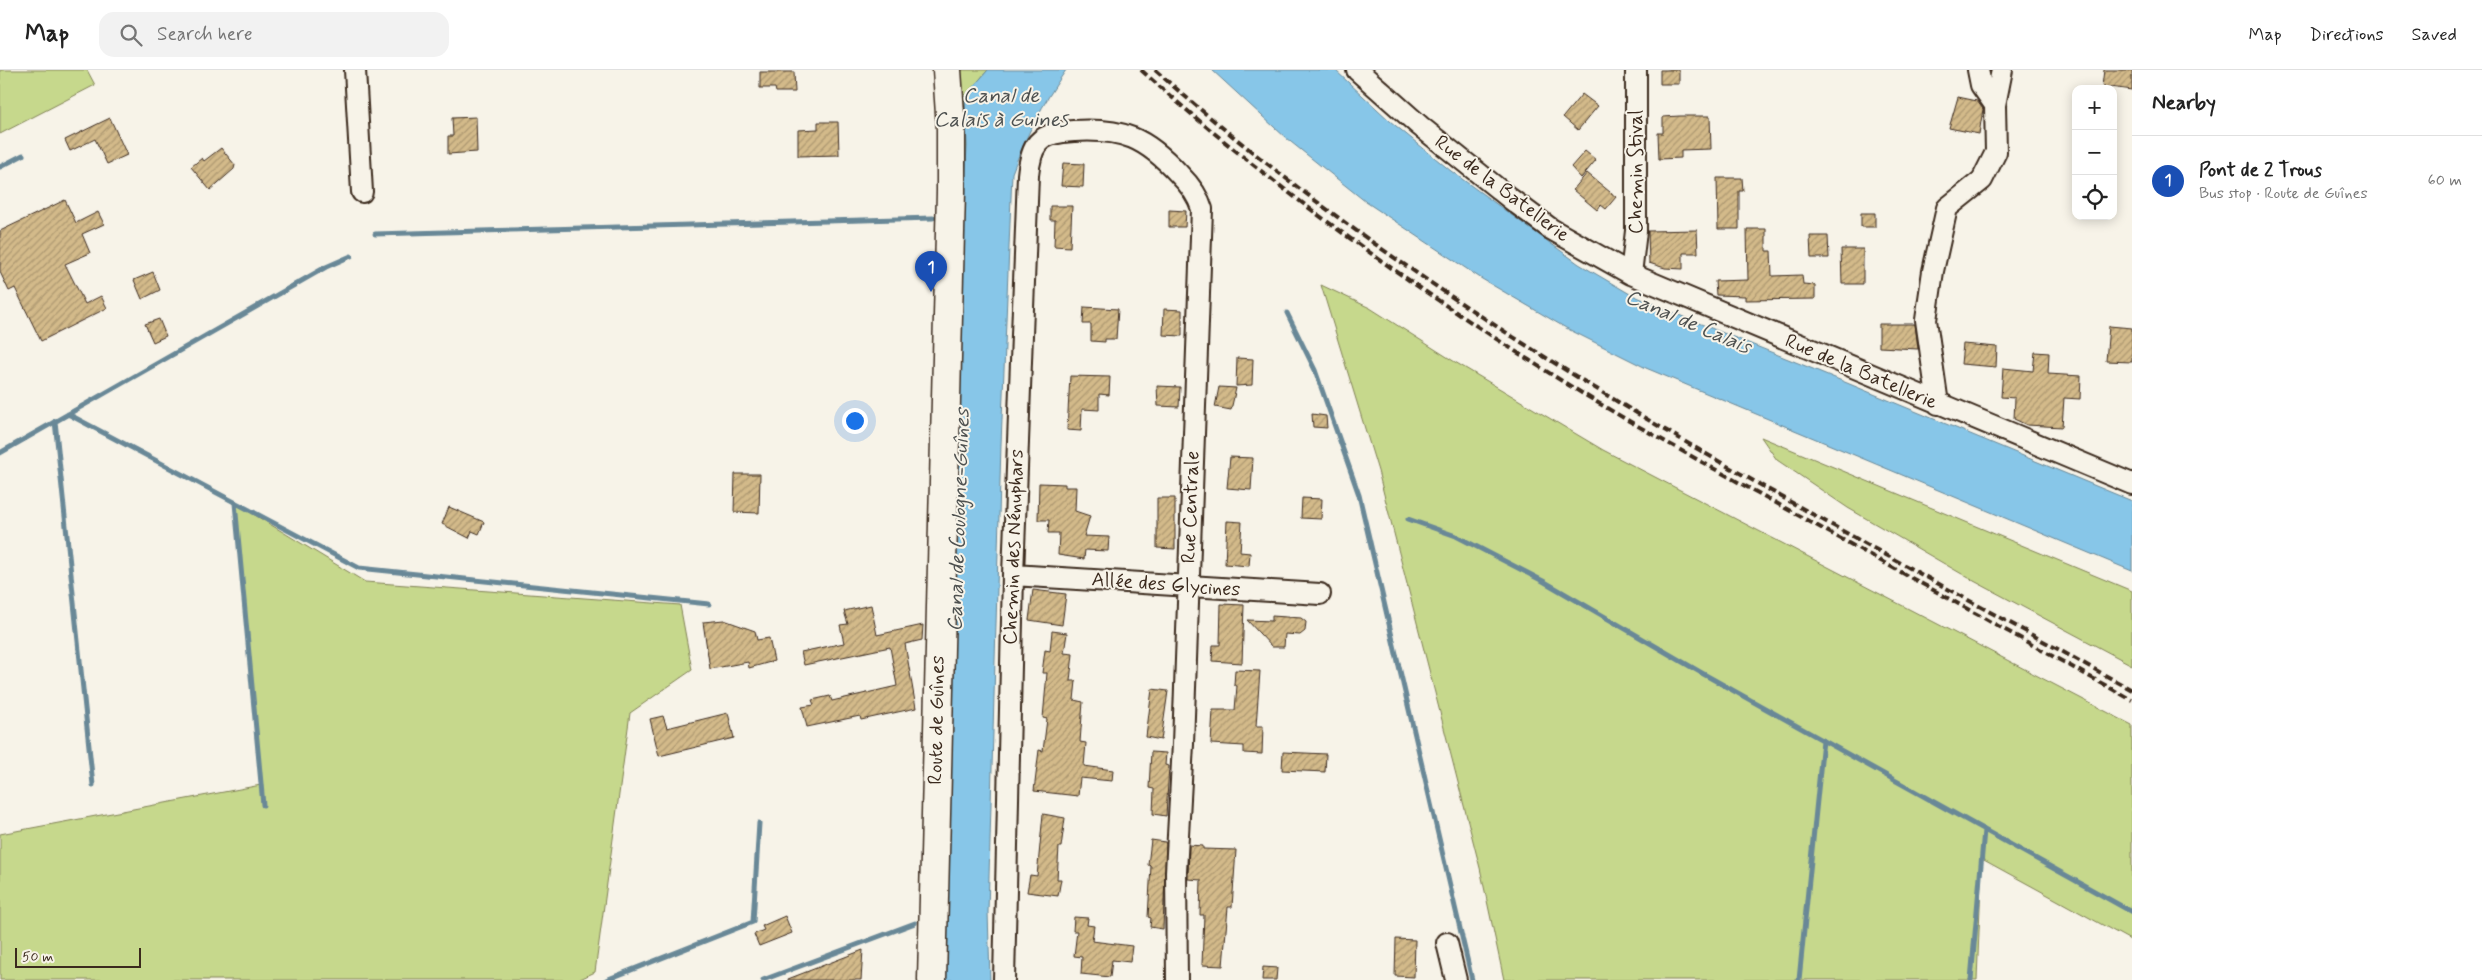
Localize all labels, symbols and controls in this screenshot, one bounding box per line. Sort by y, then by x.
search box [99,12,449,57]
text: Map [25,19,69,50]
icon: search [117,21,145,49]
text: Search here [157,22,253,47]
text: Map [2249,23,2282,47]
text: Directions [2310,23,2384,47]
text: Saved [2412,23,2457,47]
water label: Canal de Calais à Guines [934,82,1070,134]
map controls [2072,85,2117,220]
button: + [2072,85,2117,130]
text: Nearby [2152,89,2216,117]
street label: Chemin Stival [1623,110,1650,234]
street label: Rue de la Batellerie [1429,129,1575,249]
button: − [2072,130,2117,175]
text: Pont de 2 Trous [2199,158,2322,183]
text: 1 [2164,170,2172,191]
text: 60 m [2428,170,2462,191]
button: locate [2072,175,2117,220]
text: Bus stop · Route de Guînes [2199,183,2368,204]
pin: 1 [915,251,947,292]
water label: Canal de Calais [1621,283,1757,362]
street label: Rue de la Batellerie [1781,328,1941,416]
water label: Canal de Coulogne-Guînes [941,405,977,632]
your location [842,408,868,434]
street label: Chemin des Nénuphars [997,449,1031,645]
street label: Rue Centrale [1176,450,1206,564]
street label: Allée des Glycines [1091,566,1241,604]
street label: Route de Guînes [922,655,952,785]
scale bar [15,945,141,968]
text: 50 m [22,948,53,966]

